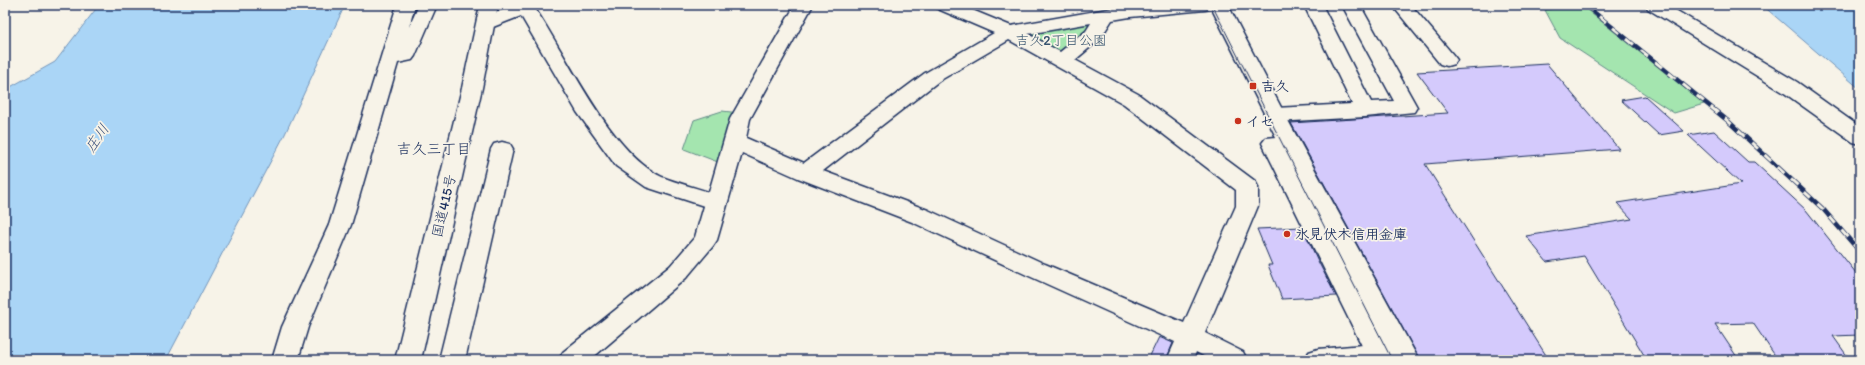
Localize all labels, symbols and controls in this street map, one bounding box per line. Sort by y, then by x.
park label: 吉久2丁目公園 [1015,32,1107,49]
place label: 吉久 [1261,78,1289,95]
marker: 吉久 [1248,81,1258,91]
place label: イセ [1246,113,1274,130]
marker: イセ [1233,116,1243,126]
water label: 庄川 [81,121,113,155]
district label: 吉久三丁目 [396,140,472,158]
street label: 国道415号 [428,173,460,239]
place label: 氷見伏木信用金庫 [1295,226,1407,243]
marker: 氷見伏木信用金庫 [1282,229,1292,239]

